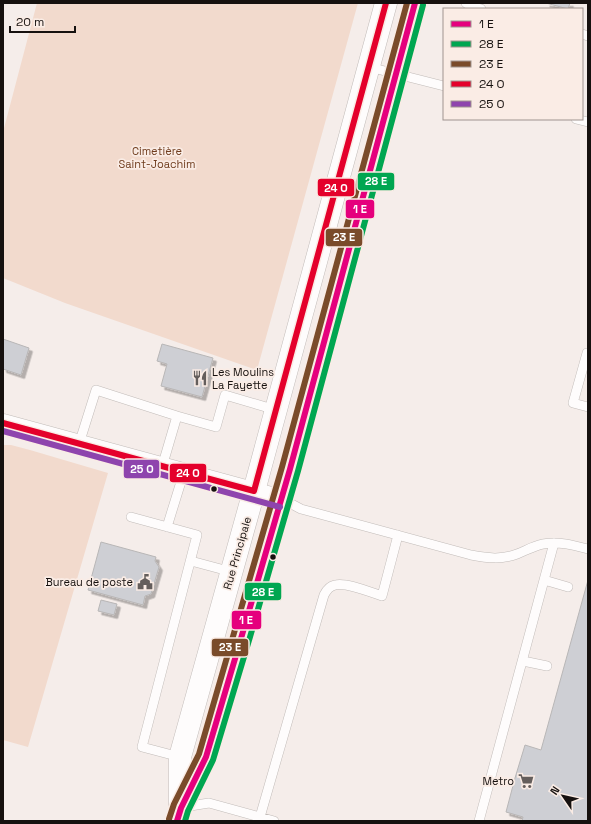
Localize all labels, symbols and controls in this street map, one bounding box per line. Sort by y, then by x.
scale bar [10,8,75,34]
legend [443,8,583,120]
text: 20 m [16,14,44,30]
text: 1 E [479,16,494,32]
text: 28 E [479,36,504,52]
text: 23 E [479,56,504,72]
text: 24 O [479,76,505,92]
text: 25 O [479,96,505,112]
park label: Cimetière Saint-Joachim [119,144,195,171]
line badge: 28 E [357,172,395,191]
text: 28 E [365,174,387,188]
line badge: 24 O [317,178,355,197]
text: 24 O [324,181,348,195]
line badge: 1 E [345,199,375,219]
text: 1 E [353,202,367,216]
line badge: 23 E [325,228,363,247]
text: 23 E [333,230,355,244]
place label: Les Moulins La Fayette [212,365,274,392]
restaurant icon: Les Moulins La Fayette [191,369,209,387]
line badge: 25 O [123,459,160,479]
text: 25 O [130,462,154,476]
line badge: 24 O [169,463,207,483]
text: 24 O [176,466,200,480]
unlabelled marker [209,484,219,494]
street label: Rue Principale [220,515,254,591]
unlabelled marker [268,552,278,562]
public building icon: Bureau de poste [136,573,154,591]
place label: Bureau de poste [45,575,133,589]
line badge: 28 E [244,582,282,601]
text: 28 E [252,585,274,599]
line badge: 1 E [231,610,262,630]
text: 1 E [239,613,253,627]
line badge: 23 E [211,638,249,657]
text: 23 E [219,640,241,654]
supermarket icon: Metro [517,772,535,790]
place label: Metro [482,774,514,788]
north arrow [543,776,583,816]
text: N [547,783,563,797]

